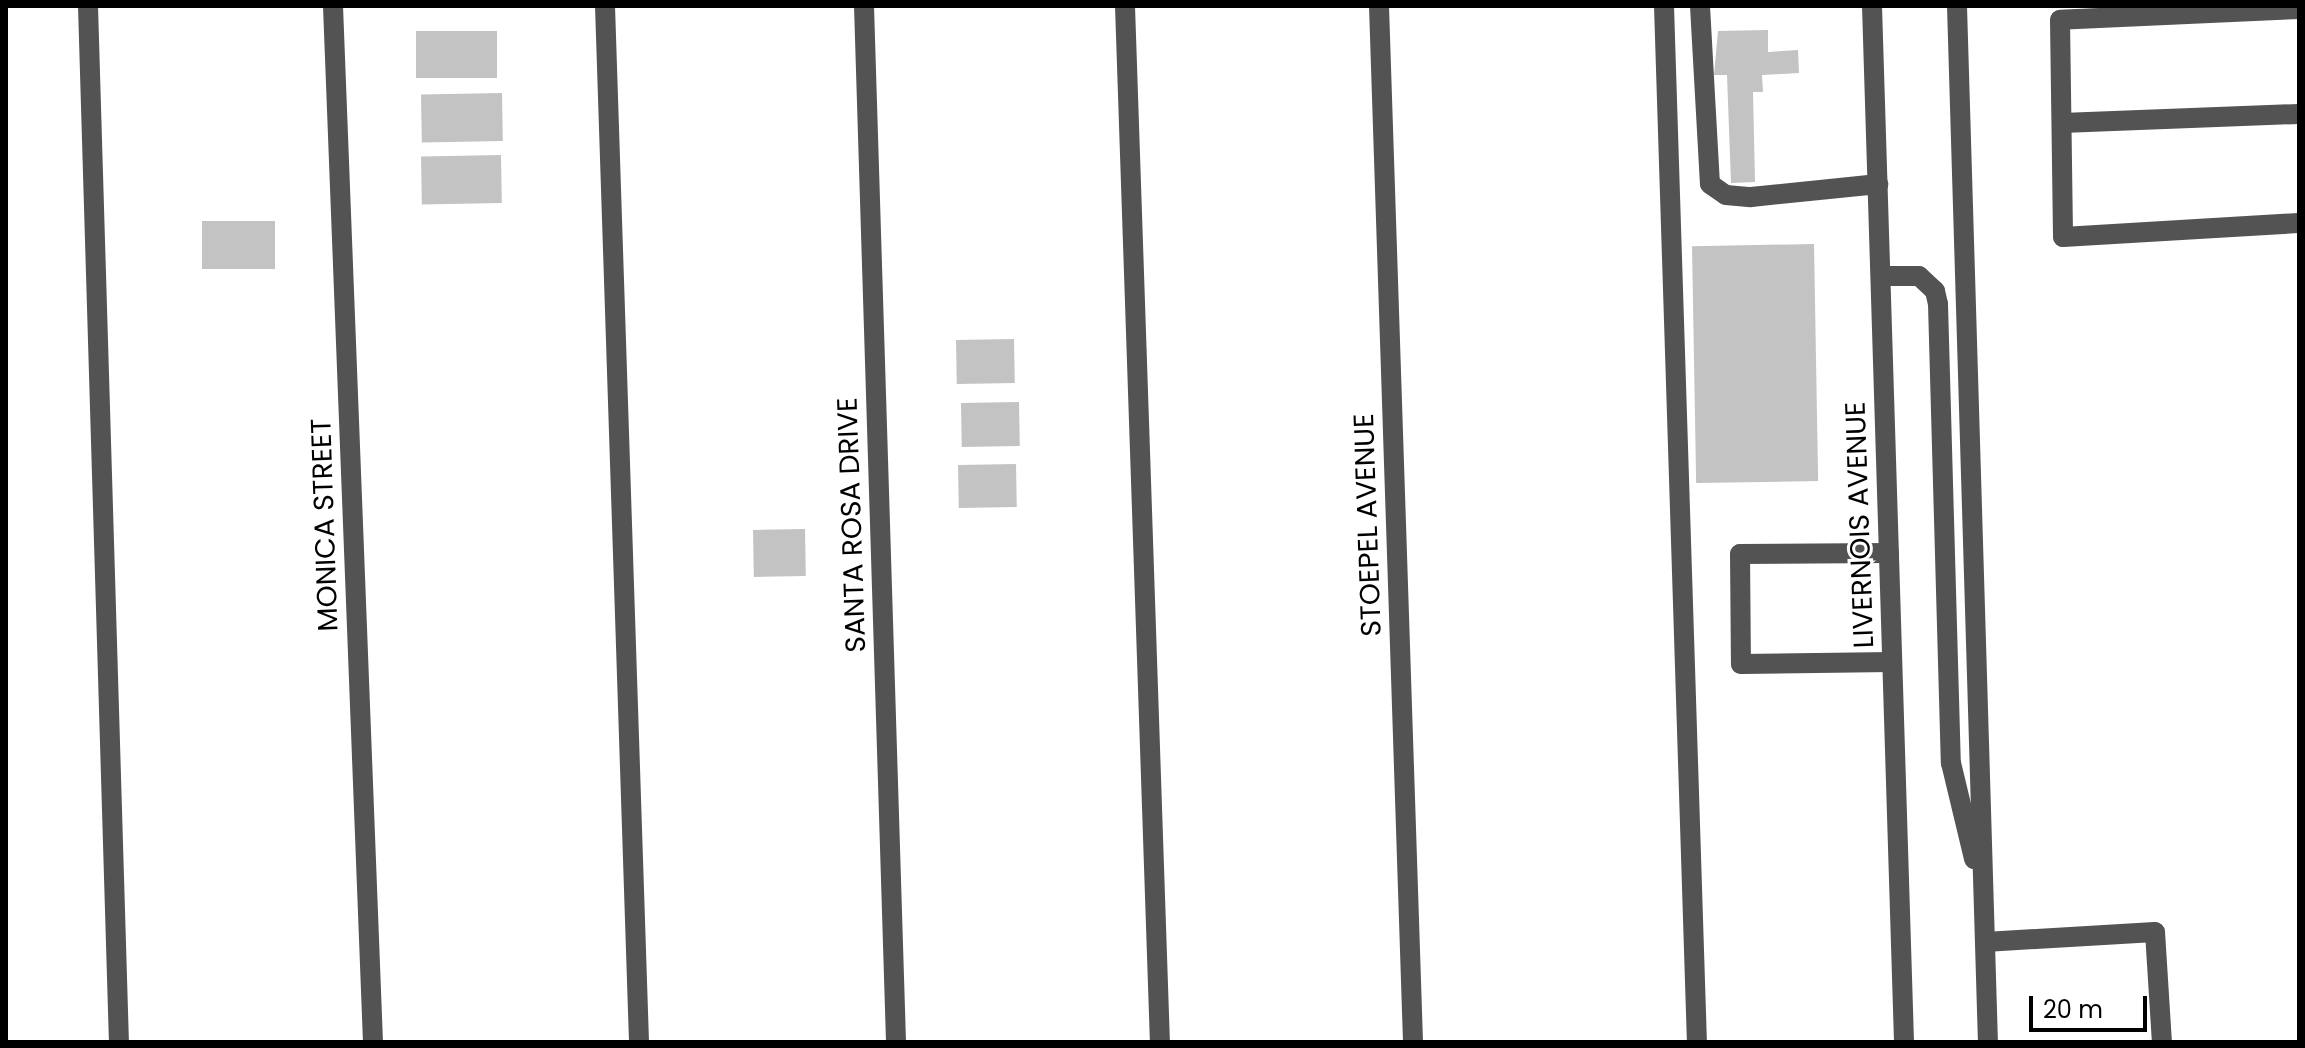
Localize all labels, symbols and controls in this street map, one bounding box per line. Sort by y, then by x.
street label: SANTA ROSA DRIVE [831,397,873,653]
street label: LIVERNOIS AVENUE [1839,401,1881,649]
street label: STOEPEL AVENUE [1347,413,1389,637]
street label: MONICA STREET [304,418,346,632]
scale bar [2033,980,2151,1030]
text: 20 m [2043,993,2103,1026]

